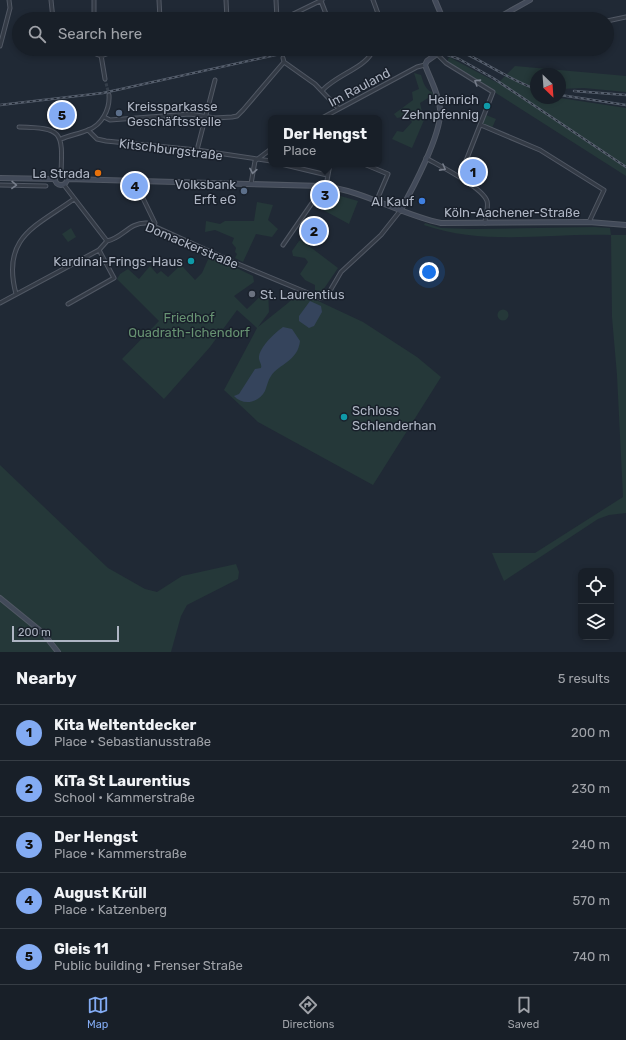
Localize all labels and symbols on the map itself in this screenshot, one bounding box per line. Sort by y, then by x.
street label: Im Rauland [326,65,393,110]
north arrow [530,68,566,104]
one-way arrow [474,80,481,87]
place label: Heinrich Zehnpfennig [402,92,479,123]
place label: Kreissparkasse Geschäftsstelle [127,99,221,129]
pin: 5 [49,100,75,130]
marker: Heinrich Zehnpfennig [482,101,492,111]
marker: Kreissparkasse Geschäftsstelle [114,108,124,118]
street label: Kitschburgstraße [118,136,224,164]
pin: 1 [460,157,486,187]
one-way arrow [439,163,446,170]
place label: La Strada [32,166,90,181]
marker: La Strada [93,168,103,178]
one-way arrow [249,168,258,175]
pin: 4 [122,171,148,201]
place label: Volksbank Erft eG [175,177,236,207]
pin: 3 [312,180,338,210]
one-way arrow [11,181,17,189]
marker: Volksbank Erft eG [239,186,249,196]
place label: Al Kauf [371,194,414,209]
marker: Al Kauf [417,196,427,206]
street label: Köln-Aachener-Straße [444,205,580,220]
pin: 2 [301,216,327,246]
street label: Domackerstraße [143,219,241,272]
place label: Kardinal-Frings-Haus [53,254,183,270]
marker: Kardinal-Frings-Haus [186,256,196,266]
your location [419,262,439,282]
place label: St. Laurentius [260,287,345,302]
marker: St. Laurentius [247,289,257,299]
park label: Friedhof Quadrath-Ichendorf [128,310,250,340]
place label: Schloss Schlenderhan [352,403,436,433]
marker: Schloss Schlenderhan [339,412,349,422]
scale bar [12,624,119,643]

